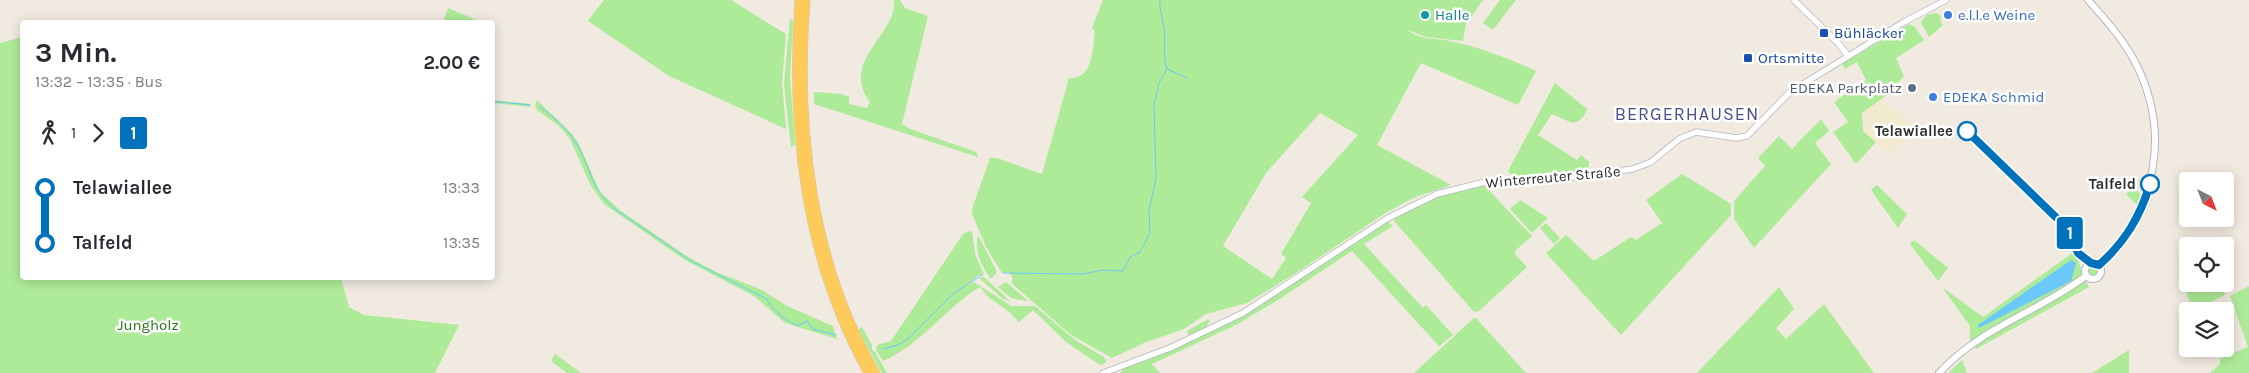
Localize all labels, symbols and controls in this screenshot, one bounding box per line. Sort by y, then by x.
place label: Halle [1435,6,1469,24]
place label: e.l.l.e Weine [1958,6,2035,24]
marker: Halle [1419,9,1431,21]
marker: e.l.l.e Weine [1942,9,1954,21]
place label: Bühläcker [1834,24,1904,42]
marker: Bühläcker [1818,27,1830,39]
text: 3 Min. [35,36,117,69]
place label: Ortsmitte [1758,49,1824,67]
text: 2.00 € [424,52,480,74]
marker: Ortsmitte [1742,52,1754,64]
text: 13:32 – 13:35 · Bus [35,72,163,91]
place label: EDEKA Parkplatz [1790,79,1902,97]
marker: EDEKA Parkplatz [1906,82,1918,94]
place label: EDEKA Schmid [1943,88,2044,106]
marker: EDEKA Schmid [1927,91,1939,103]
district label: BERGERHAUSEN [1615,103,1759,125]
icon: walk [35,119,63,147]
icon: forward [84,119,112,147]
marker: Telawiallee [1957,121,1977,141]
text: 1 [130,122,137,144]
place label: Telawiallee [1875,122,1953,140]
text: 1 [71,123,76,142]
street label: Winterreuter Straße [1485,162,1621,192]
north arrow [2179,172,2234,228]
map controls [2179,172,2234,357]
marker: Talfeld [2140,174,2160,194]
place label: Talfeld [2089,175,2136,193]
text: Telawiallee [73,177,172,199]
text: 13:33 [443,178,480,197]
line badge: 1 [2054,217,2086,249]
text: 1 [2067,222,2073,244]
text: Talfeld [73,232,133,254]
text: 13:35 [443,233,480,252]
button: locate [2179,237,2234,292]
button: layers [2179,302,2234,357]
park label: Jungholz [117,316,179,334]

